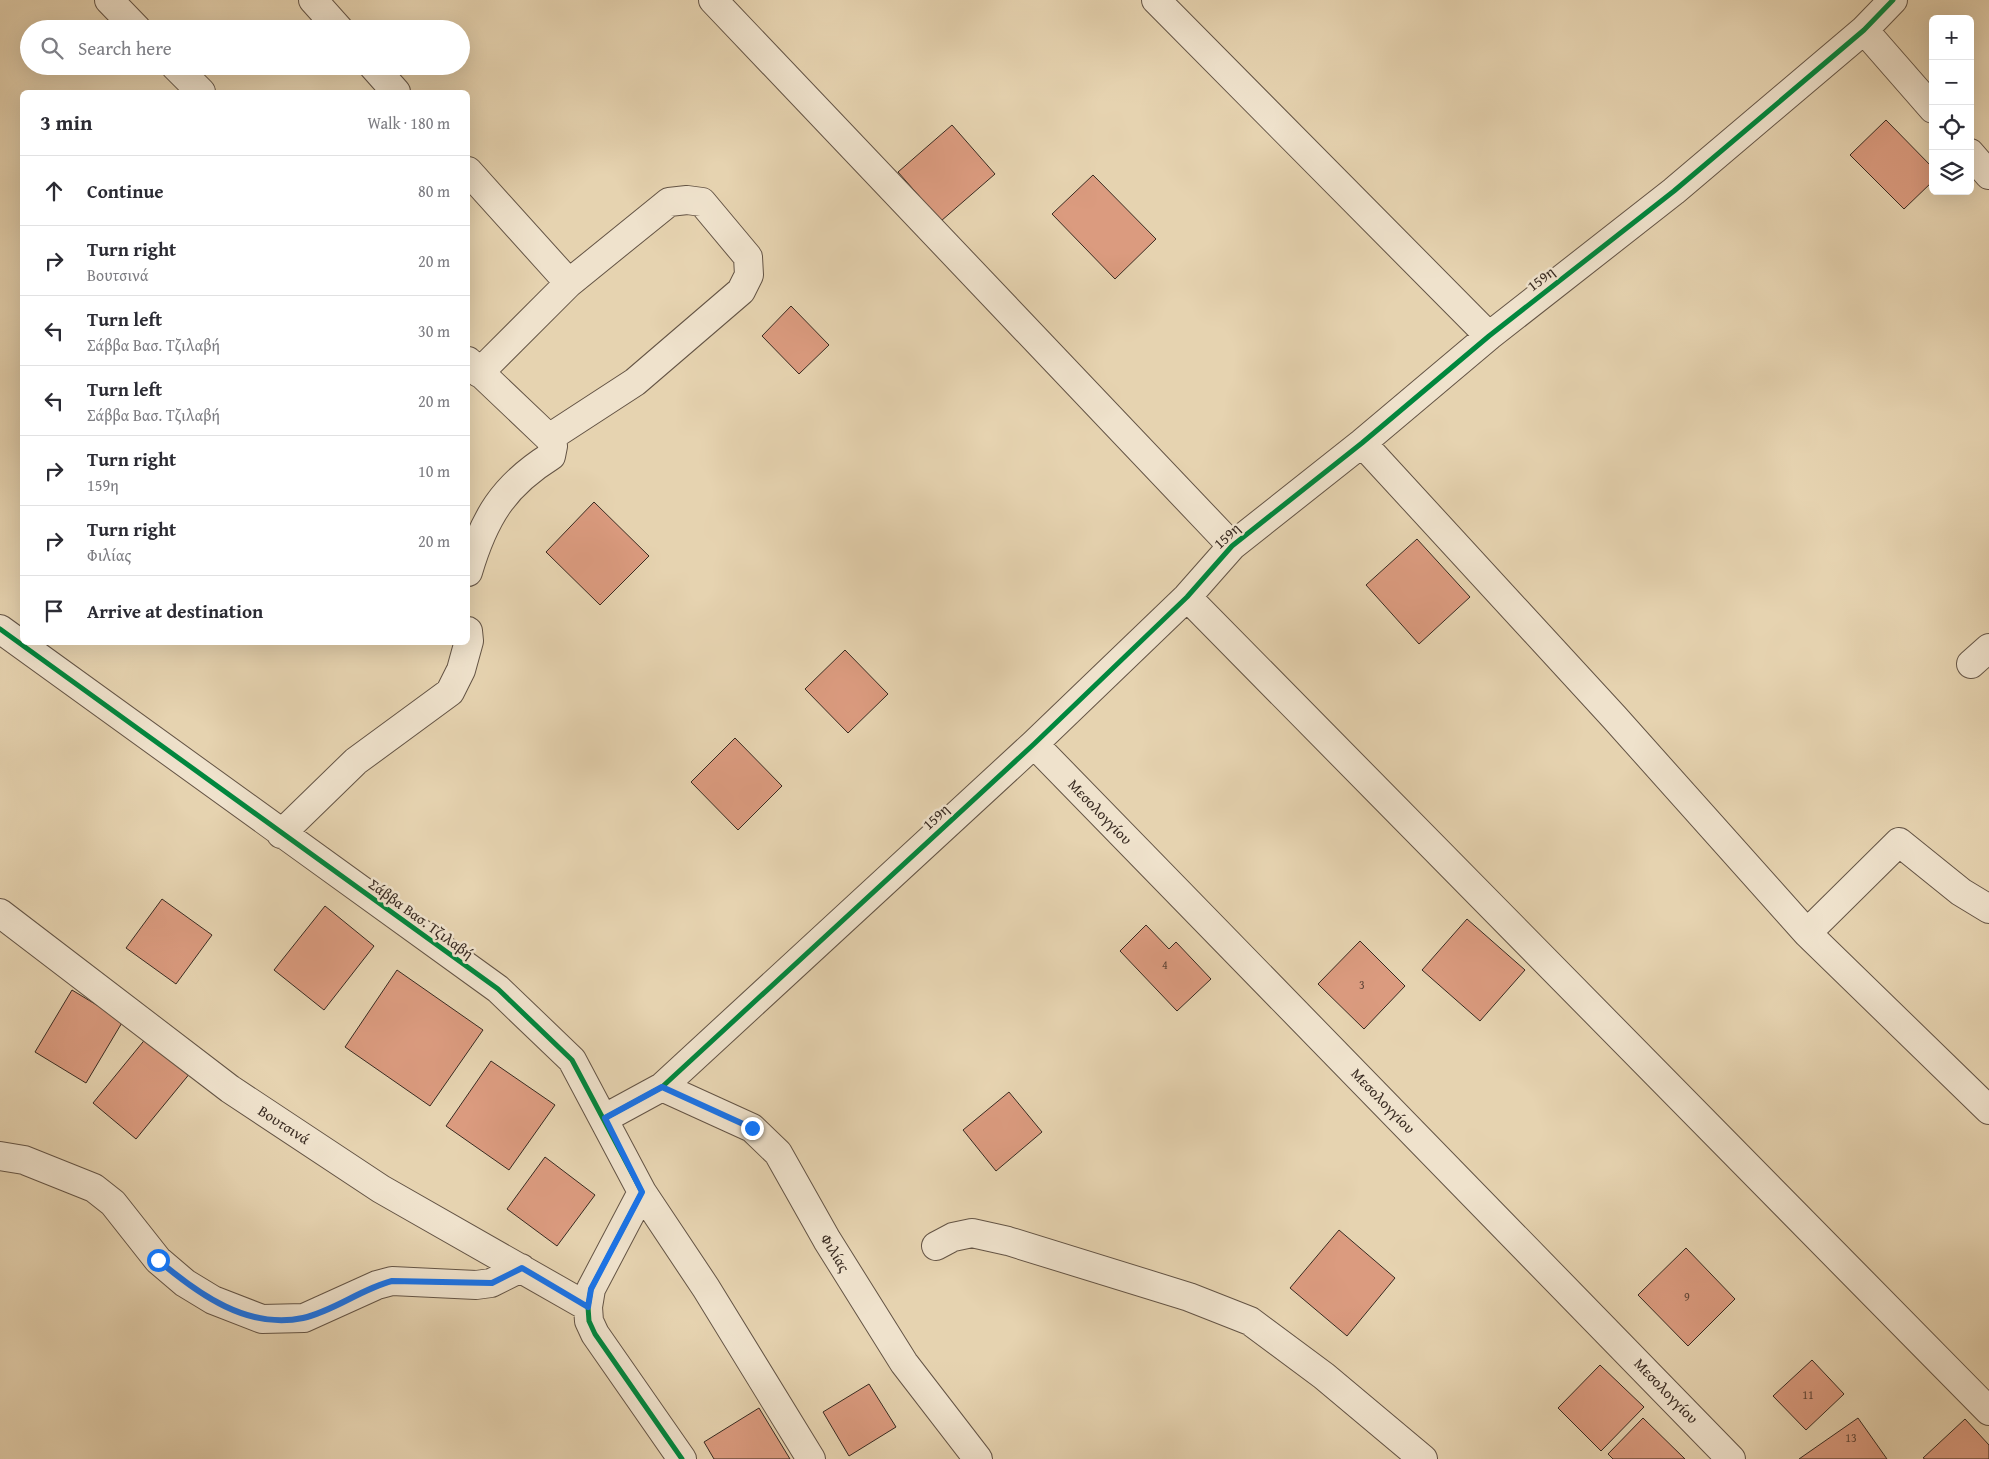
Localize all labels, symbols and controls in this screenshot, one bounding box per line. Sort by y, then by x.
map controls [1929,15,1974,195]
button: + [1929,15,1974,60]
search box [20,20,470,75]
icon: search [38,34,66,62]
text: Search here [78,34,172,62]
button: − [1929,60,1974,105]
button: locate [1929,105,1974,150]
text: 3 min [40,107,92,138]
text: Walk · 180 m [367,111,450,135]
button: layers [1929,150,1974,195]
icon: ahead [40,177,68,205]
text: Continue [87,177,164,205]
text: 80 m [418,179,450,203]
text: Turn right [87,235,176,263]
icon: right [40,247,68,275]
text: 20 m [418,249,450,273]
street label: 159η [1522,261,1559,296]
text: Βουτσινά [87,263,149,287]
text: Turn left [87,305,162,333]
icon: left [40,317,68,345]
text: 30 m [418,319,450,343]
text: Σάββα Βασ. Τζιλαβή [87,333,220,357]
text: Turn left [87,375,162,403]
icon: left [40,387,68,415]
text: 20 m [418,389,450,413]
text: Σάββα Βασ. Τζιλαβή [87,403,220,427]
text: Turn right [87,445,176,473]
icon: right [40,457,68,485]
text: 10 m [418,459,450,483]
text: 159η [87,473,119,497]
text: Turn right [87,515,176,543]
street label: 159η [1209,518,1245,553]
icon: right [40,527,68,555]
text: 20 m [418,529,450,553]
text: Φιλίας [87,543,131,567]
icon: arrive [40,597,68,625]
text: Arrive at destination [87,597,263,625]
street label: Μεσολογγίου [1064,774,1137,849]
street label: 159η [918,799,954,834]
street label: Σάββα Βασ. Τζιλαβή [365,873,478,964]
house number: 4 [1162,956,1168,973]
house number: 3 [1359,976,1365,993]
street label: Μεσολογγίου [1347,1063,1420,1138]
street label: Βουτσινά [254,1100,314,1149]
route end [741,1117,764,1140]
street label: Φιλίας [816,1230,855,1276]
route start [147,1249,170,1272]
house number: 9 [1684,1288,1690,1305]
street label: Μεσολογγίου [1630,1353,1703,1428]
house number: 11 [1802,1386,1814,1403]
house number: 13 [1845,1429,1857,1446]

